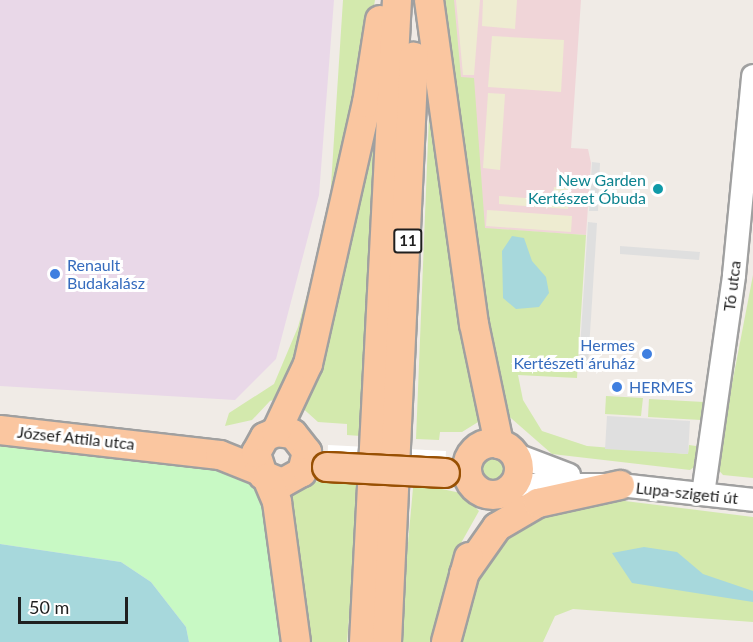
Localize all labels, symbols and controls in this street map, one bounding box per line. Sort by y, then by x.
place label: New Garden Kertészet Óbuda [528,170,646,208]
marker: New Garden Kertészet Óbuda [651,182,665,196]
road number: 11 [393,229,423,253]
place label: Renault Budakalász [67,255,145,293]
street label: Tó utca [719,260,745,312]
marker: Renault Budakalász [48,267,62,281]
place label: Hermes Kertészeti áruház [513,335,635,373]
marker: Hermes Kertészeti áruház [640,347,654,361]
place label: HERMES [629,377,693,397]
marker: HERMES [610,380,624,394]
street label: József Attila utca [16,422,136,454]
street label: Lupa-szigeti út [635,478,739,508]
scale bar [21,585,130,623]
text: 50 m [29,596,69,618]

